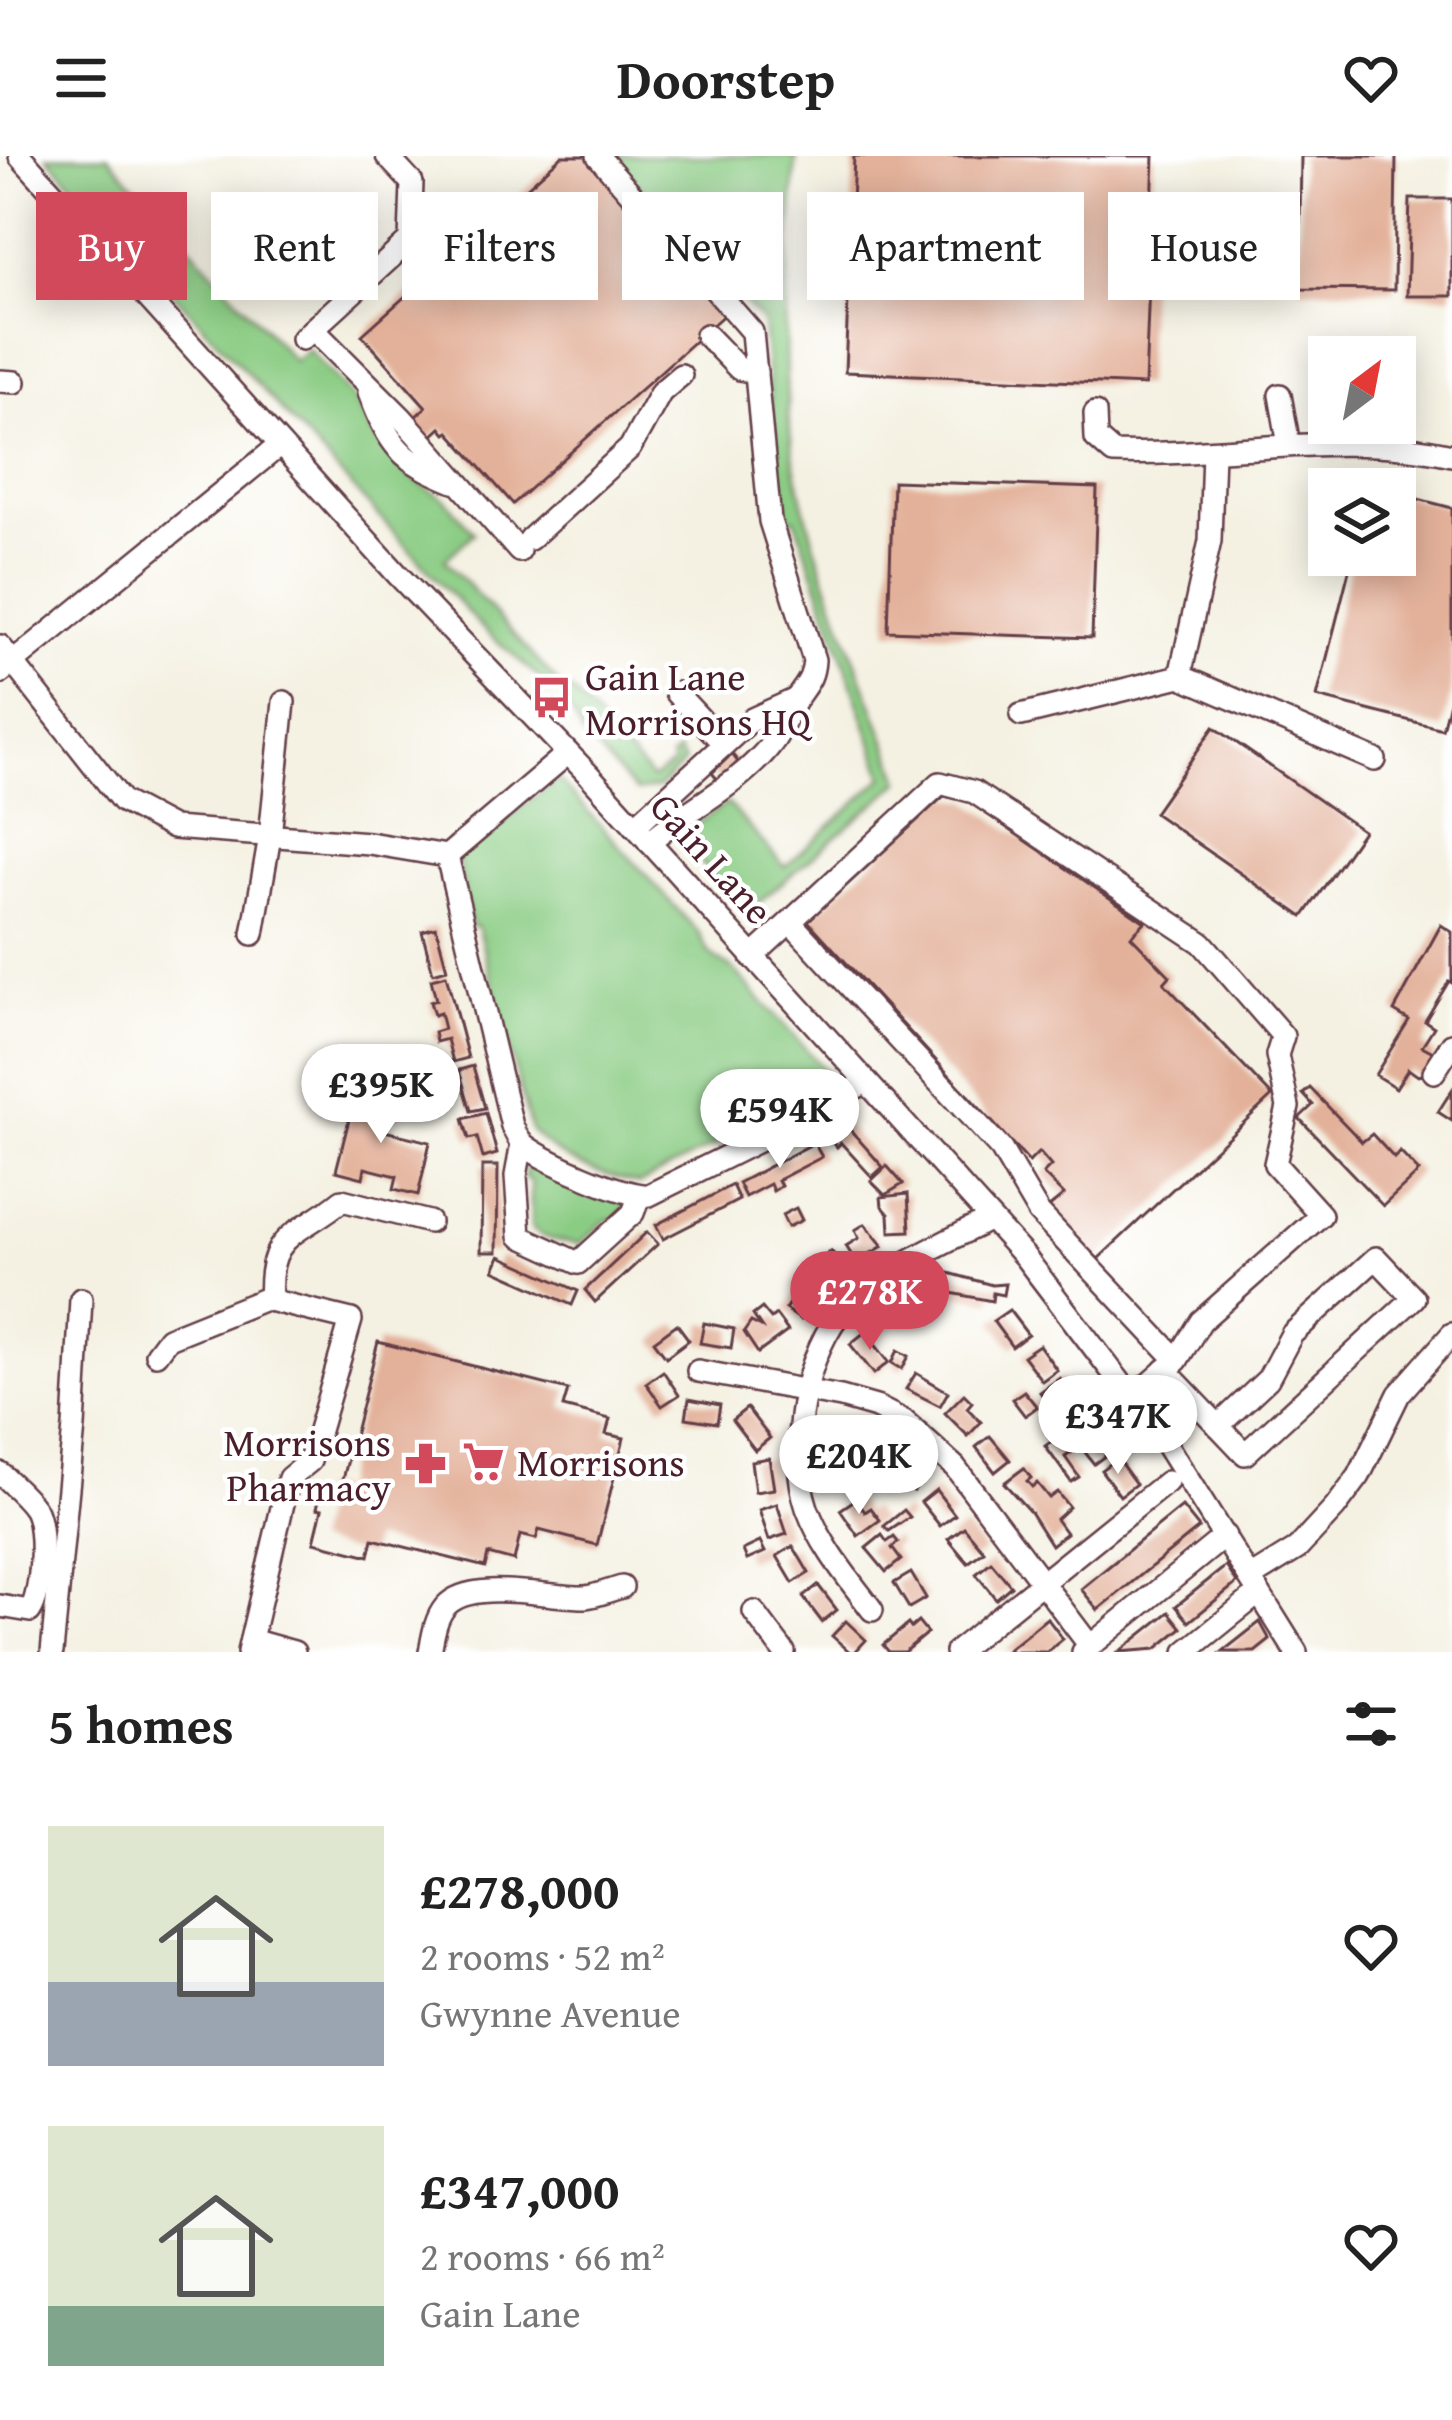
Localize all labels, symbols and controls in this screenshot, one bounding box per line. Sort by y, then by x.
text: Doorstep [617,39,835,118]
icon: menu [48,45,114,111]
icon: heart [1338,45,1404,111]
chip: Buy [36,192,187,300]
chip: Rent [211,192,378,300]
chip: Filters [402,192,598,300]
chip: New [622,192,783,300]
chip: Apartment [807,192,1084,300]
chip: House [1108,192,1300,300]
north arrow [1308,336,1416,444]
map controls [1308,336,1416,576]
button: layers [1308,468,1416,576]
place label: Gain Lane Morrisons HQ [585,647,813,749]
bus stop icon: Gain Lane Morrisons HQ [528,675,574,721]
street label: Gain Lane [637,779,787,936]
pin: £395K [297,1044,465,1146]
text: £395K [328,1054,434,1111]
pin: £594K [696,1069,864,1171]
text: £594K [727,1079,833,1136]
pin: £278K [786,1251,954,1353]
text: £278K [817,1261,923,1318]
pin: £347K [1034,1375,1202,1477]
text: £347K [1065,1385,1171,1442]
place label: Morrisons Pharmacy [223,1413,392,1515]
pin: £204K [775,1415,943,1517]
text: £204K [806,1425,912,1482]
place label: Morrisons [517,1433,685,1490]
supermarket icon: Morrisons [460,1439,506,1485]
pharmacy icon: Morrisons Pharmacy [402,1441,448,1487]
text: 5 homes [48,1687,234,1762]
icon: filters [1338,1691,1404,1757]
text: £278,000 [420,1852,619,1927]
icon: home [144,1874,288,2018]
icon: heart [1338,1913,1404,1979]
text: 2 rooms · 52 m² [420,1927,665,1984]
text: Gwynne Avenue [420,1984,681,2041]
text: £347,000 [420,2152,619,2227]
icon: home [144,2174,288,2318]
icon: heart [1338,2213,1404,2279]
text: 2 rooms · 66 m² [420,2227,665,2284]
text: Gain Lane [420,2284,581,2341]

